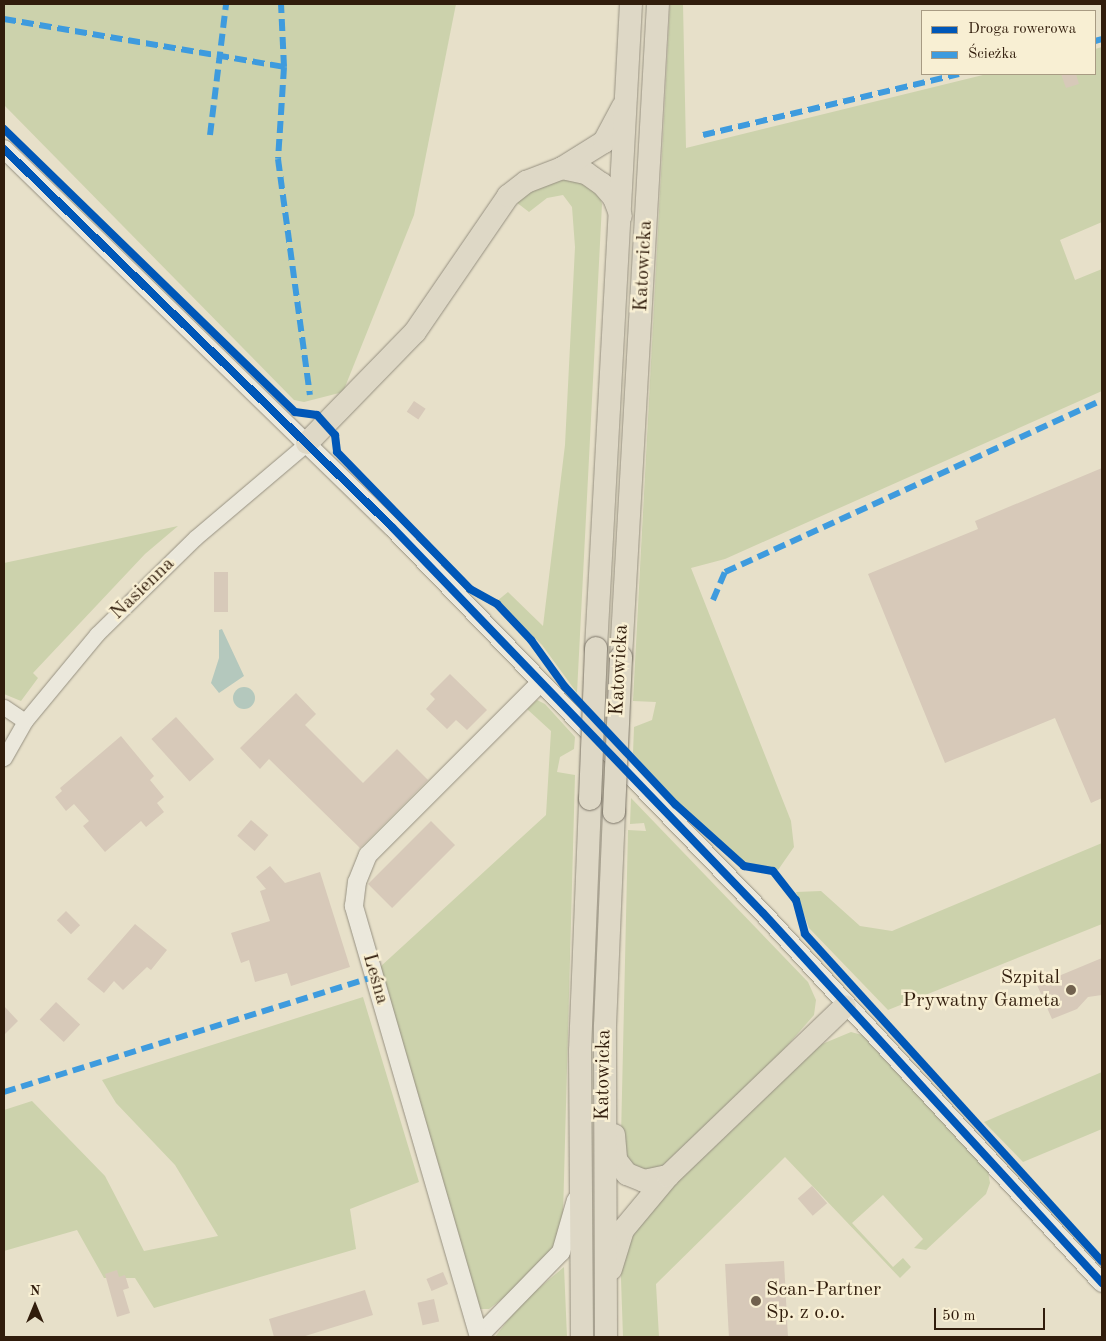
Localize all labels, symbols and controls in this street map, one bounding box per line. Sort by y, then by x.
legend [921,10,1096,75]
text: Droga rowerowa [968,22,1076,37]
text: Ścieżka [968,47,1017,62]
street label: Katowicka [630,220,658,312]
street label: Nasienna [106,553,180,625]
street label: Katowicka [606,624,634,716]
street label: Leśna [356,951,394,1007]
place label: Szpital Prywatny Gameta [903,966,1060,1013]
marker: Szpital Prywatny Gameta [1064,983,1078,997]
street label: Katowicka [591,1029,617,1121]
place label: Scan-Partner Sp. z o.o. [766,1278,881,1325]
north arrow [10,1281,60,1331]
text: N [30,1284,40,1298]
marker: Scan-Partner Sp. z o.o. [750,1295,762,1307]
scale bar [936,1298,1047,1330]
text: 50 m [942,1309,976,1324]

